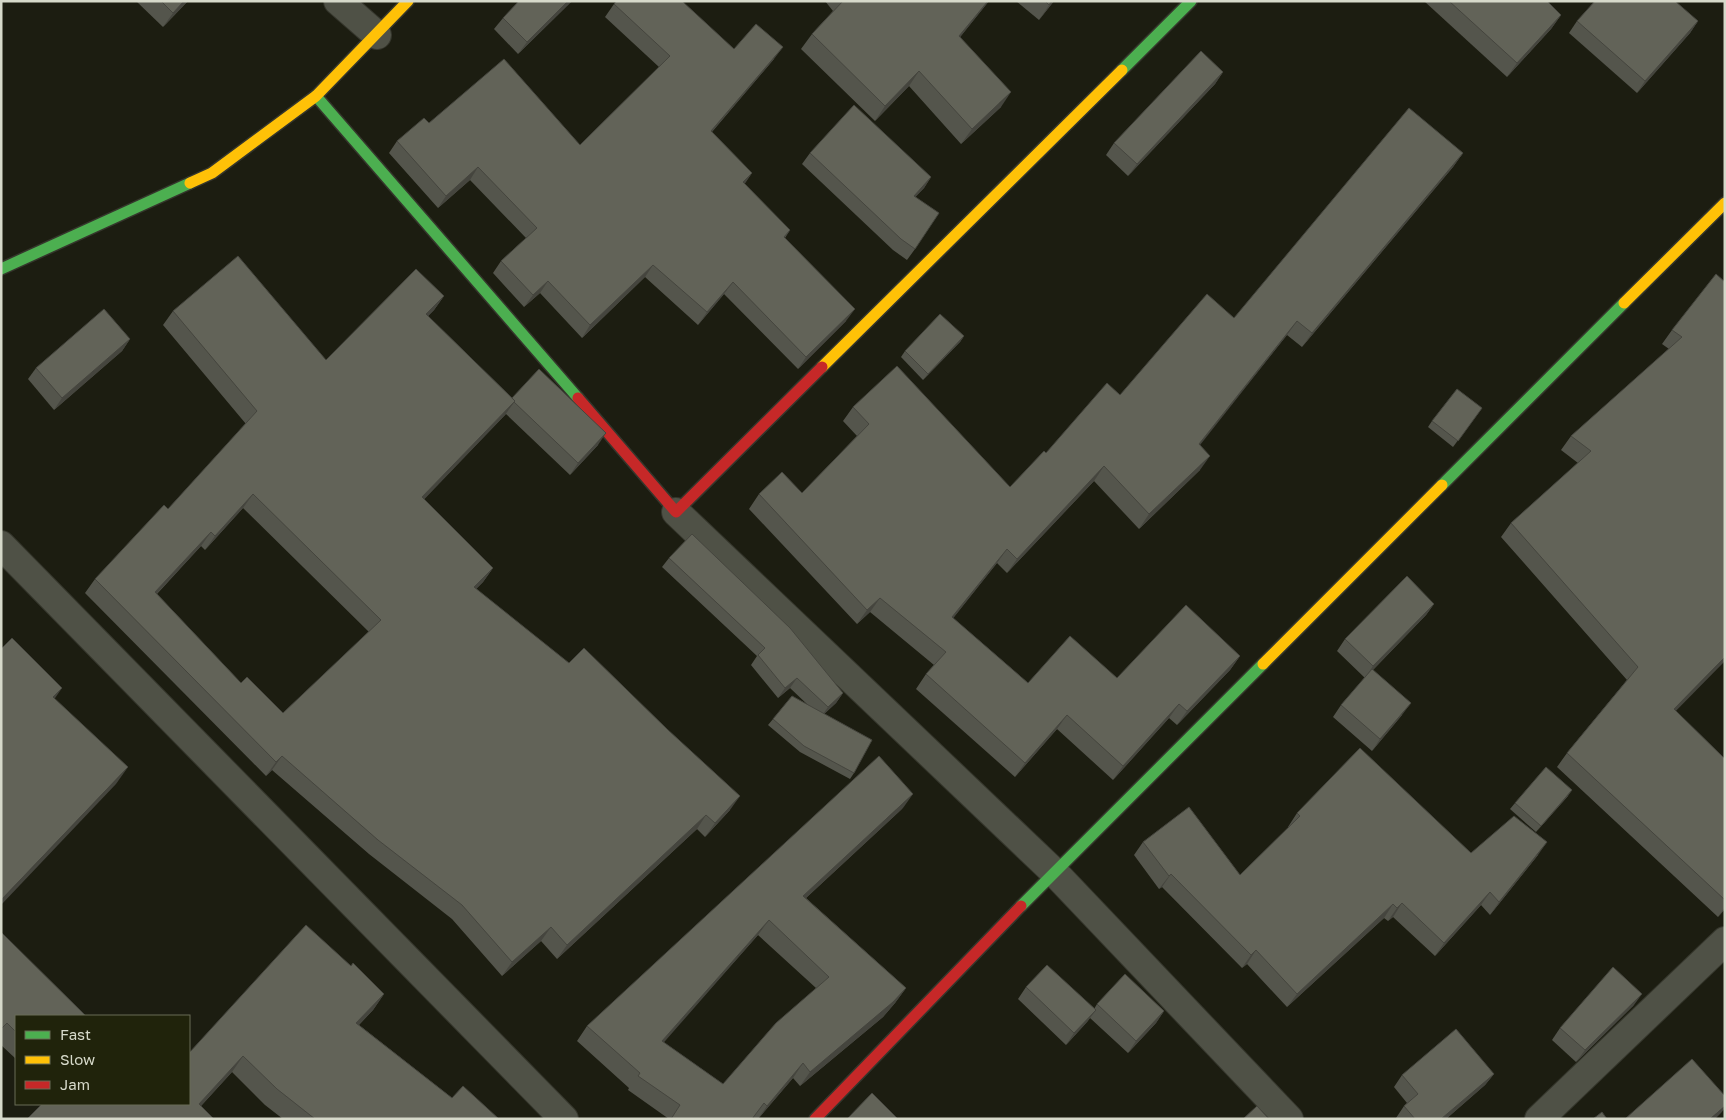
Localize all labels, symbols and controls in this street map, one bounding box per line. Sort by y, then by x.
legend [15,1015,190,1105]
text: Fast [60,1025,91,1043]
text: Slow [60,1050,95,1068]
text: Jam [60,1075,90,1093]

